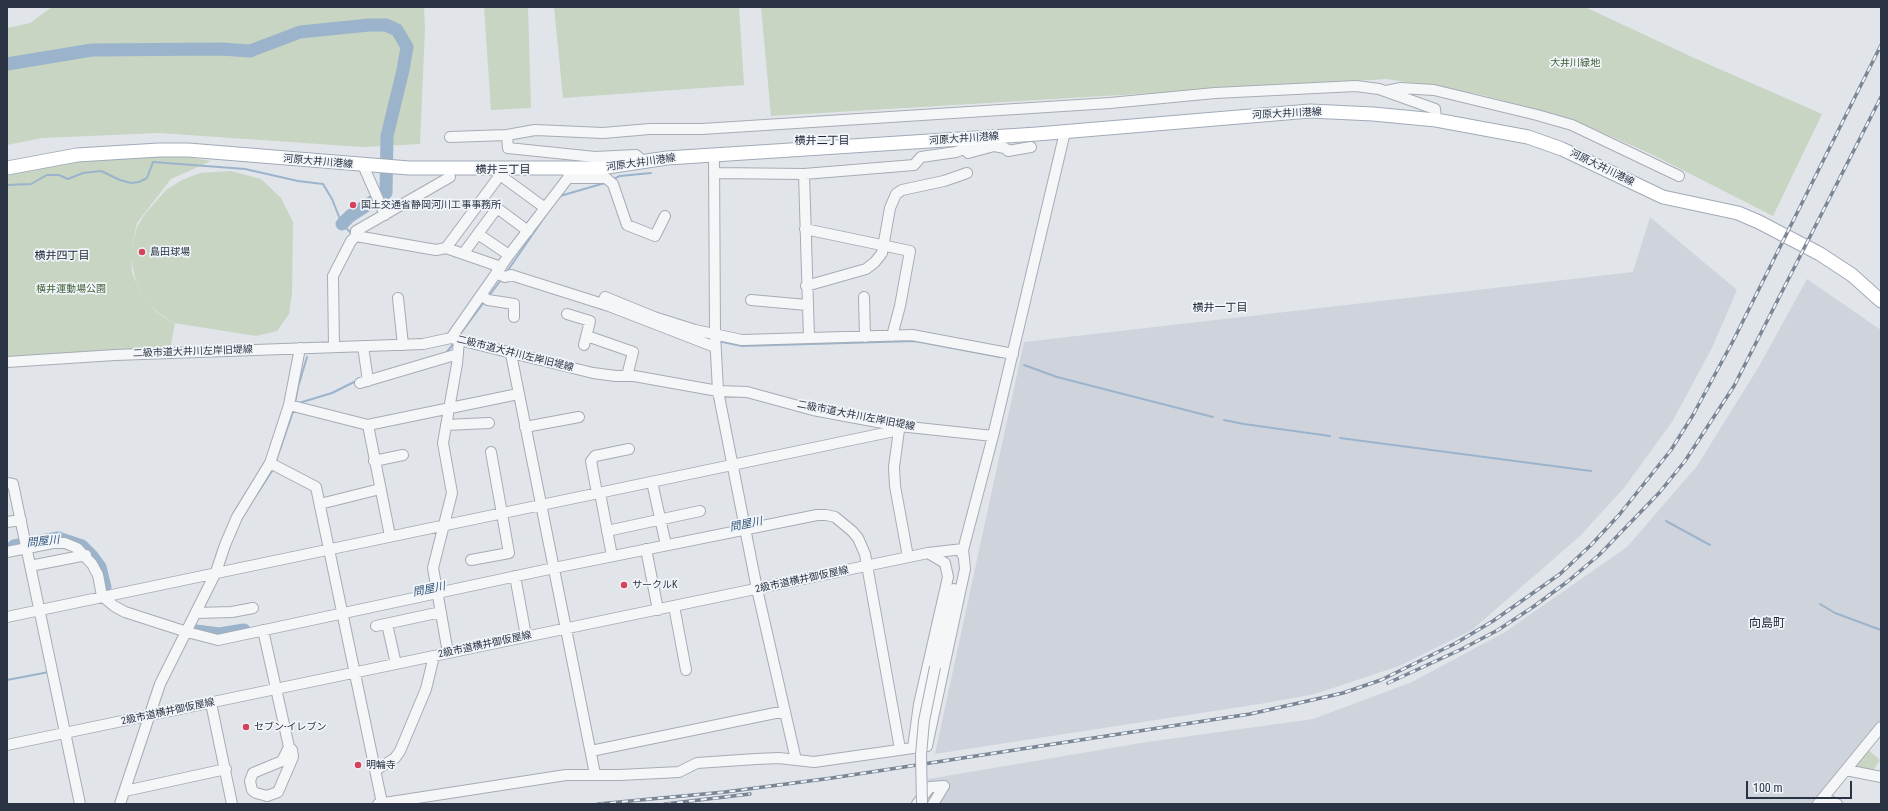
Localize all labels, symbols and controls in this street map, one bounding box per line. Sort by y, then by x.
park label: 大井川緑地 [1550,57,1600,69]
street label: 河原大井川港線 [1252,106,1322,122]
street label: 河原大井川港線 [929,131,999,147]
district label: 横井二丁目 [795,134,849,148]
street label: 河原大井川港線 [1568,147,1636,189]
street label: 河原大井川港線 [606,152,676,174]
street label: 河原大井川港線 [283,153,353,171]
district label: 横井三丁目 [476,163,530,177]
place label: 国土交通省静岡河川工事事務所 [361,199,501,211]
marker: 国土交通省静岡河川工事事務所 [348,200,358,210]
place label: 島田球場 [150,246,190,258]
marker: 島田球場 [137,247,147,257]
district label: 横井四丁目 [35,249,89,263]
park label: 横井運動場公園 [36,283,106,295]
district label: 横井一丁目 [1193,301,1247,315]
street label: 二級市道大井川左岸旧堤線 [455,334,575,374]
street label: 二級市道大井川左岸旧堤線 [133,344,253,360]
street label: 二級市道大井川左岸旧堤線 [796,399,916,433]
water label: 問屋川 [728,515,764,535]
water label: 問屋川 [26,534,60,550]
street label: 2級市道横井御仮屋線 [754,564,850,596]
place label: サークルK [632,579,677,591]
water label: 問屋川 [411,580,447,600]
marker: サークルK [619,580,629,590]
district label: 向島町 [1749,617,1785,631]
street label: 2級市道横井御仮屋線 [437,629,533,661]
street label: 2級市道横井御仮屋線 [120,696,216,728]
place label: セブン-イレブン [254,721,326,733]
marker: セブン-イレブン [241,722,251,732]
place label: 明輪寺 [366,759,396,771]
marker: 明輪寺 [353,760,363,770]
scale bar [1748,773,1854,799]
text: 100 m [1753,781,1783,795]

